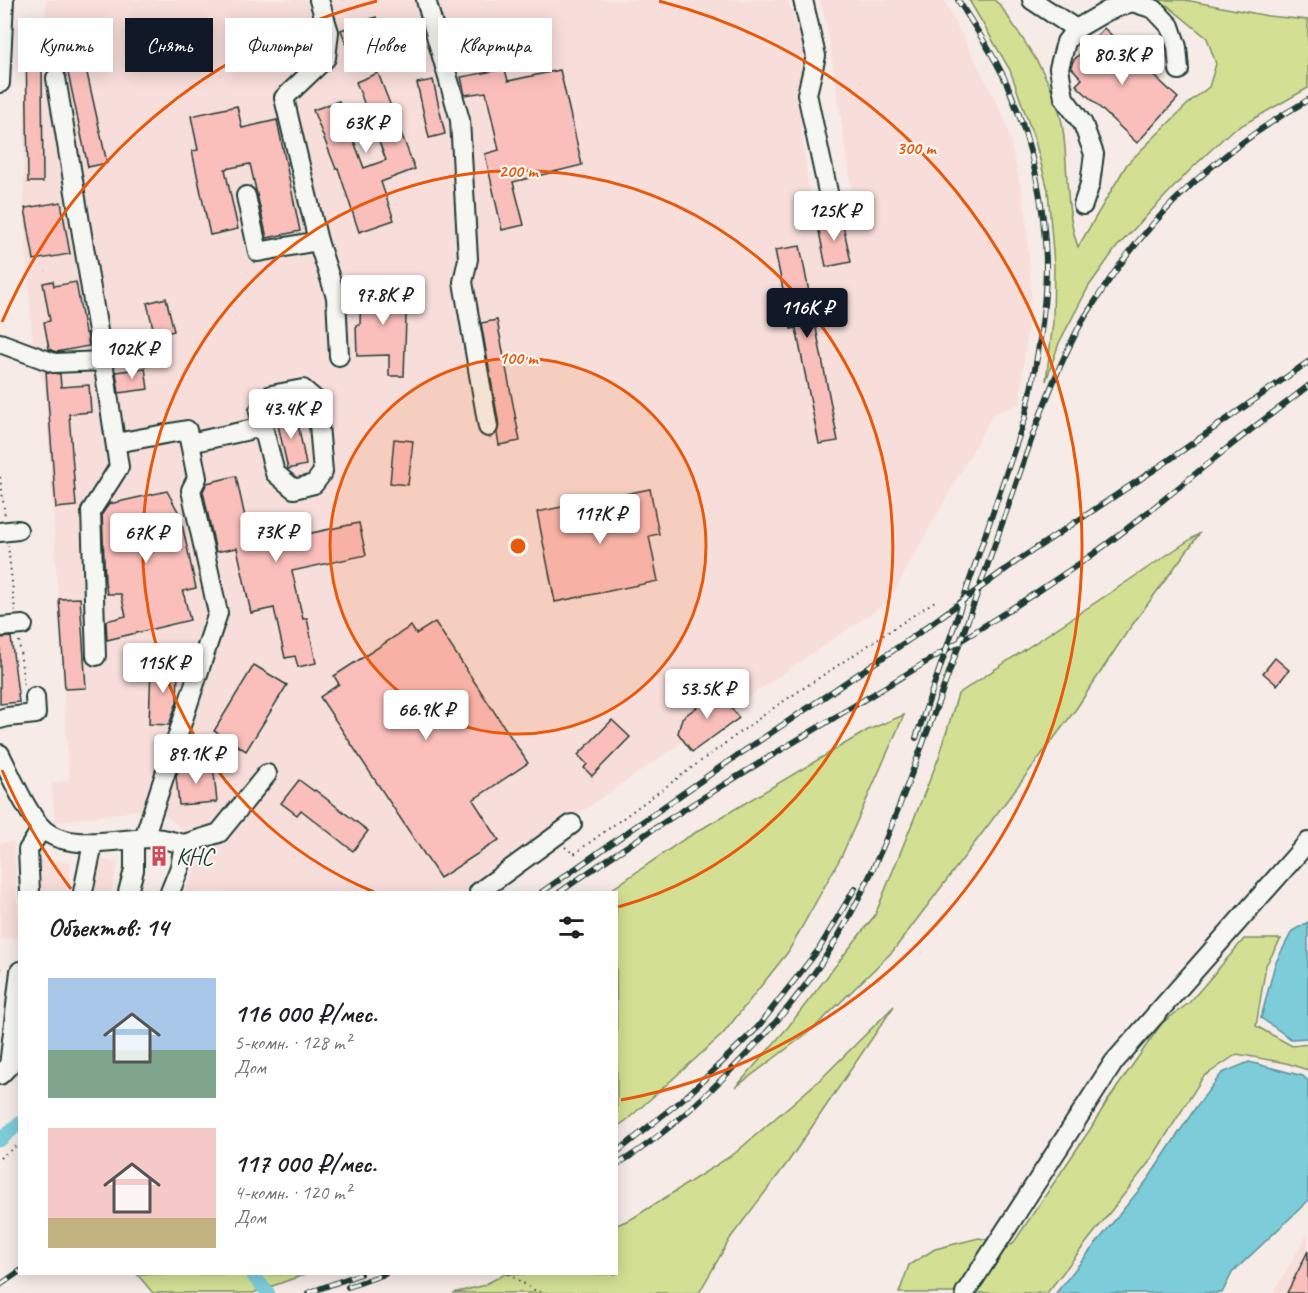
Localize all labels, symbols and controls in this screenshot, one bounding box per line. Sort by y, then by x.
chip: Купить [18,18,113,72]
chip: Снять [125,18,213,72]
chip: Фильтры [225,18,332,72]
chip: Новое [344,18,426,72]
chip: Квартира [438,18,552,72]
pin: 80.3K ₽ [1067,35,1177,86]
text: 80.3K ₽ [1094,42,1150,67]
pin: 63K ₽ [324,103,408,154]
text: 63K ₽ [344,110,388,135]
text: 300 m [897,137,937,159]
text: 200 m [499,160,539,182]
pin: 125K ₽ [785,191,883,242]
text: 125K ₽ [808,198,860,223]
pin: 97.8K ₽ [328,275,438,326]
text: 97.8K ₽ [355,282,411,307]
pin: 116K ₽ [758,288,856,339]
text: 116K ₽ [781,295,833,320]
pin: 102K ₽ [83,329,181,380]
text: 102K ₽ [106,336,158,361]
text: 100 m [499,347,539,369]
pin: 43.4K ₽ [236,389,346,440]
text: 43.4K ₽ [263,396,319,421]
pin: 117K ₽ [551,494,649,545]
text: 117K ₽ [574,501,626,526]
pin: 73K ₽ [234,512,318,563]
pin: 67K ₽ [104,513,188,564]
text: 73K ₽ [254,519,298,544]
text: 67K ₽ [124,520,168,545]
centre of rings [508,536,528,556]
pin: 115K ₽ [114,643,212,694]
text: 115K ₽ [137,650,189,675]
pin: 53.5K ₽ [652,669,762,720]
text: 53.5K ₽ [679,676,735,701]
pin: 66.9K ₽ [371,690,481,741]
text: 66.9K ₽ [398,697,454,722]
pin: 89.1K ₽ [141,734,251,785]
text: 89.1K ₽ [168,741,224,766]
place label: КНС [176,841,215,871]
building icon: КНС [147,844,171,868]
text: Объектов: 14 [48,911,168,944]
icon: filters [555,911,588,944]
text: 116 000 ₽/мес. [234,997,377,1030]
icon: home [96,1002,168,1074]
text: 5-комн. · 128 m² [234,1030,351,1055]
text: Дом [234,1055,266,1080]
text: 117 000 ₽/мес. [234,1147,377,1180]
icon: home [96,1152,168,1224]
text: 4-комн. · 120 m² [234,1180,351,1205]
text: Дом [234,1205,266,1230]

